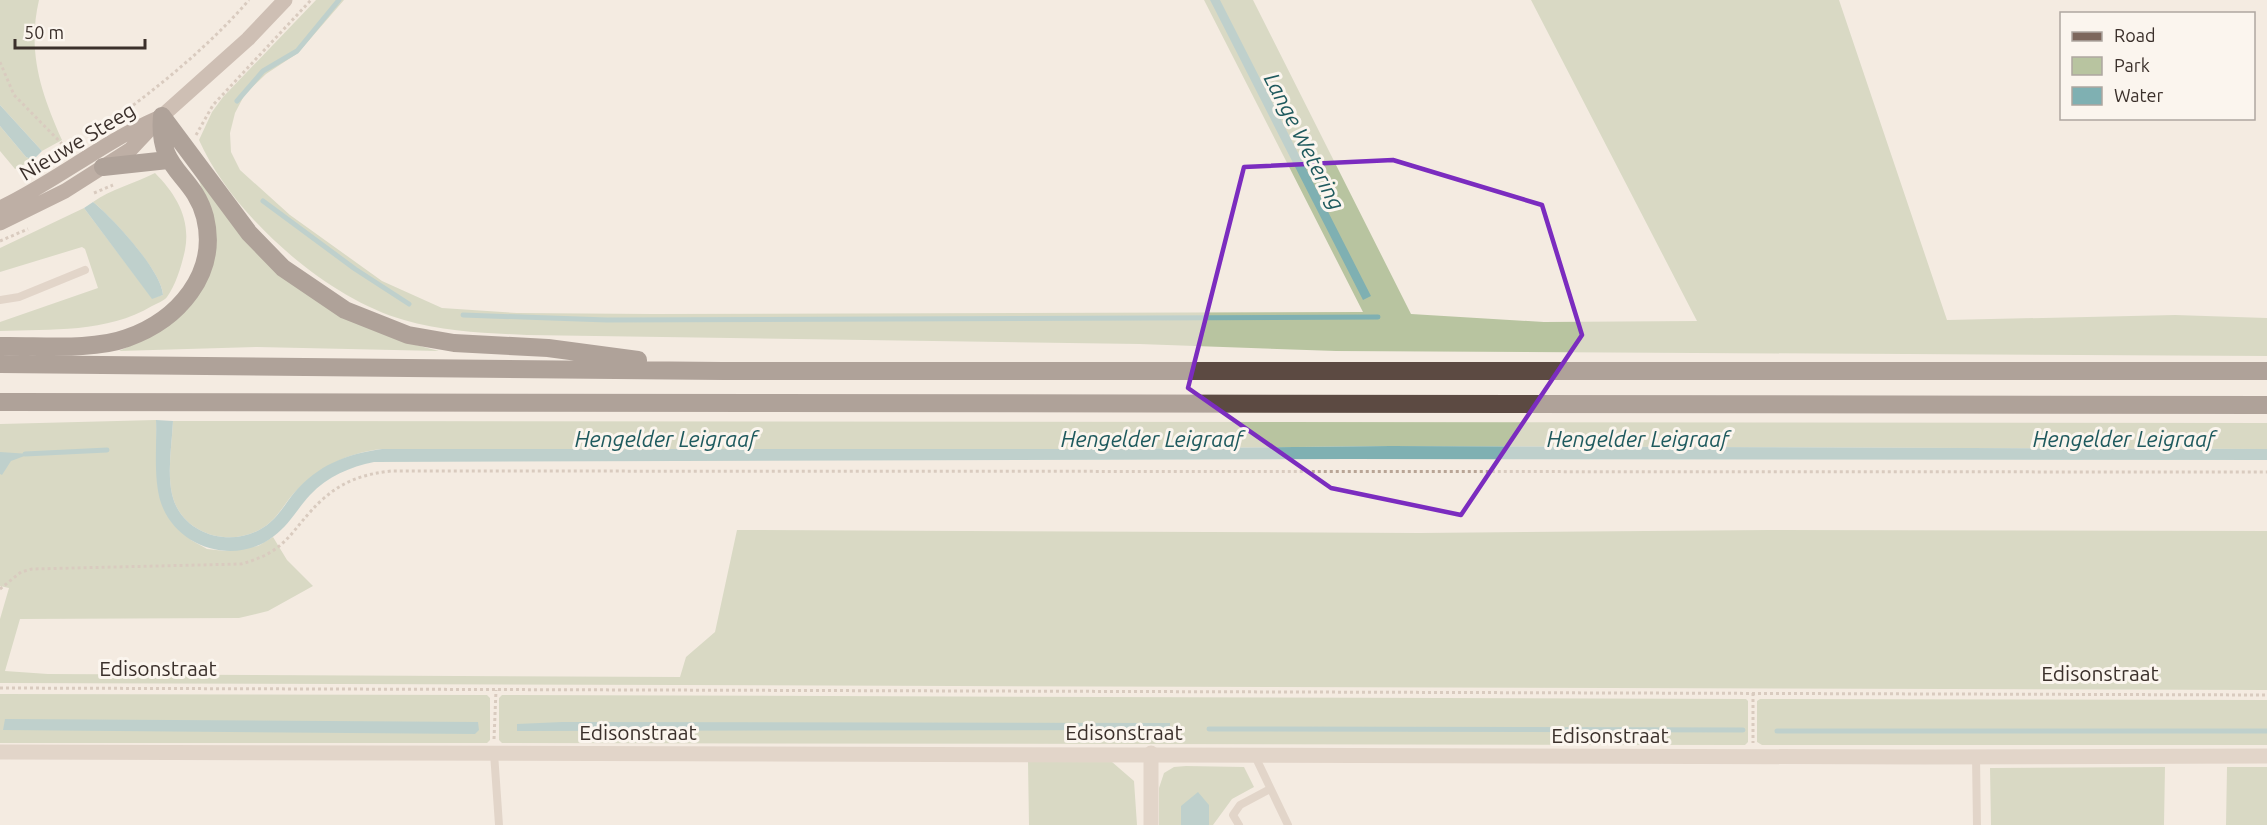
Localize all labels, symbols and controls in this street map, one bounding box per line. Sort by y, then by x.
scale bar [15,12,146,50]
legend [2060,12,2255,120]
text: 50 m [24,22,64,42]
text: Road [2114,25,2156,45]
text: Park [2114,55,2150,75]
water label: Lange Wetering [1260,68,1350,214]
text: Water [2114,85,2164,105]
street label: Nieuwe Steeg [15,97,139,185]
water label: Hengelder Leigraaf [575,426,760,452]
water label: Hengelder Leigraaf [1061,426,1246,452]
water label: Hengelder Leigraaf [1547,426,1732,452]
water label: Hengelder Leigraaf [2033,426,2218,452]
street label: Edisonstraat [99,656,217,680]
street label: Edisonstraat [2041,661,2159,685]
street label: Edisonstraat [579,720,697,744]
street label: Edisonstraat [1065,720,1183,744]
street label: Edisonstraat [1551,723,1669,747]

